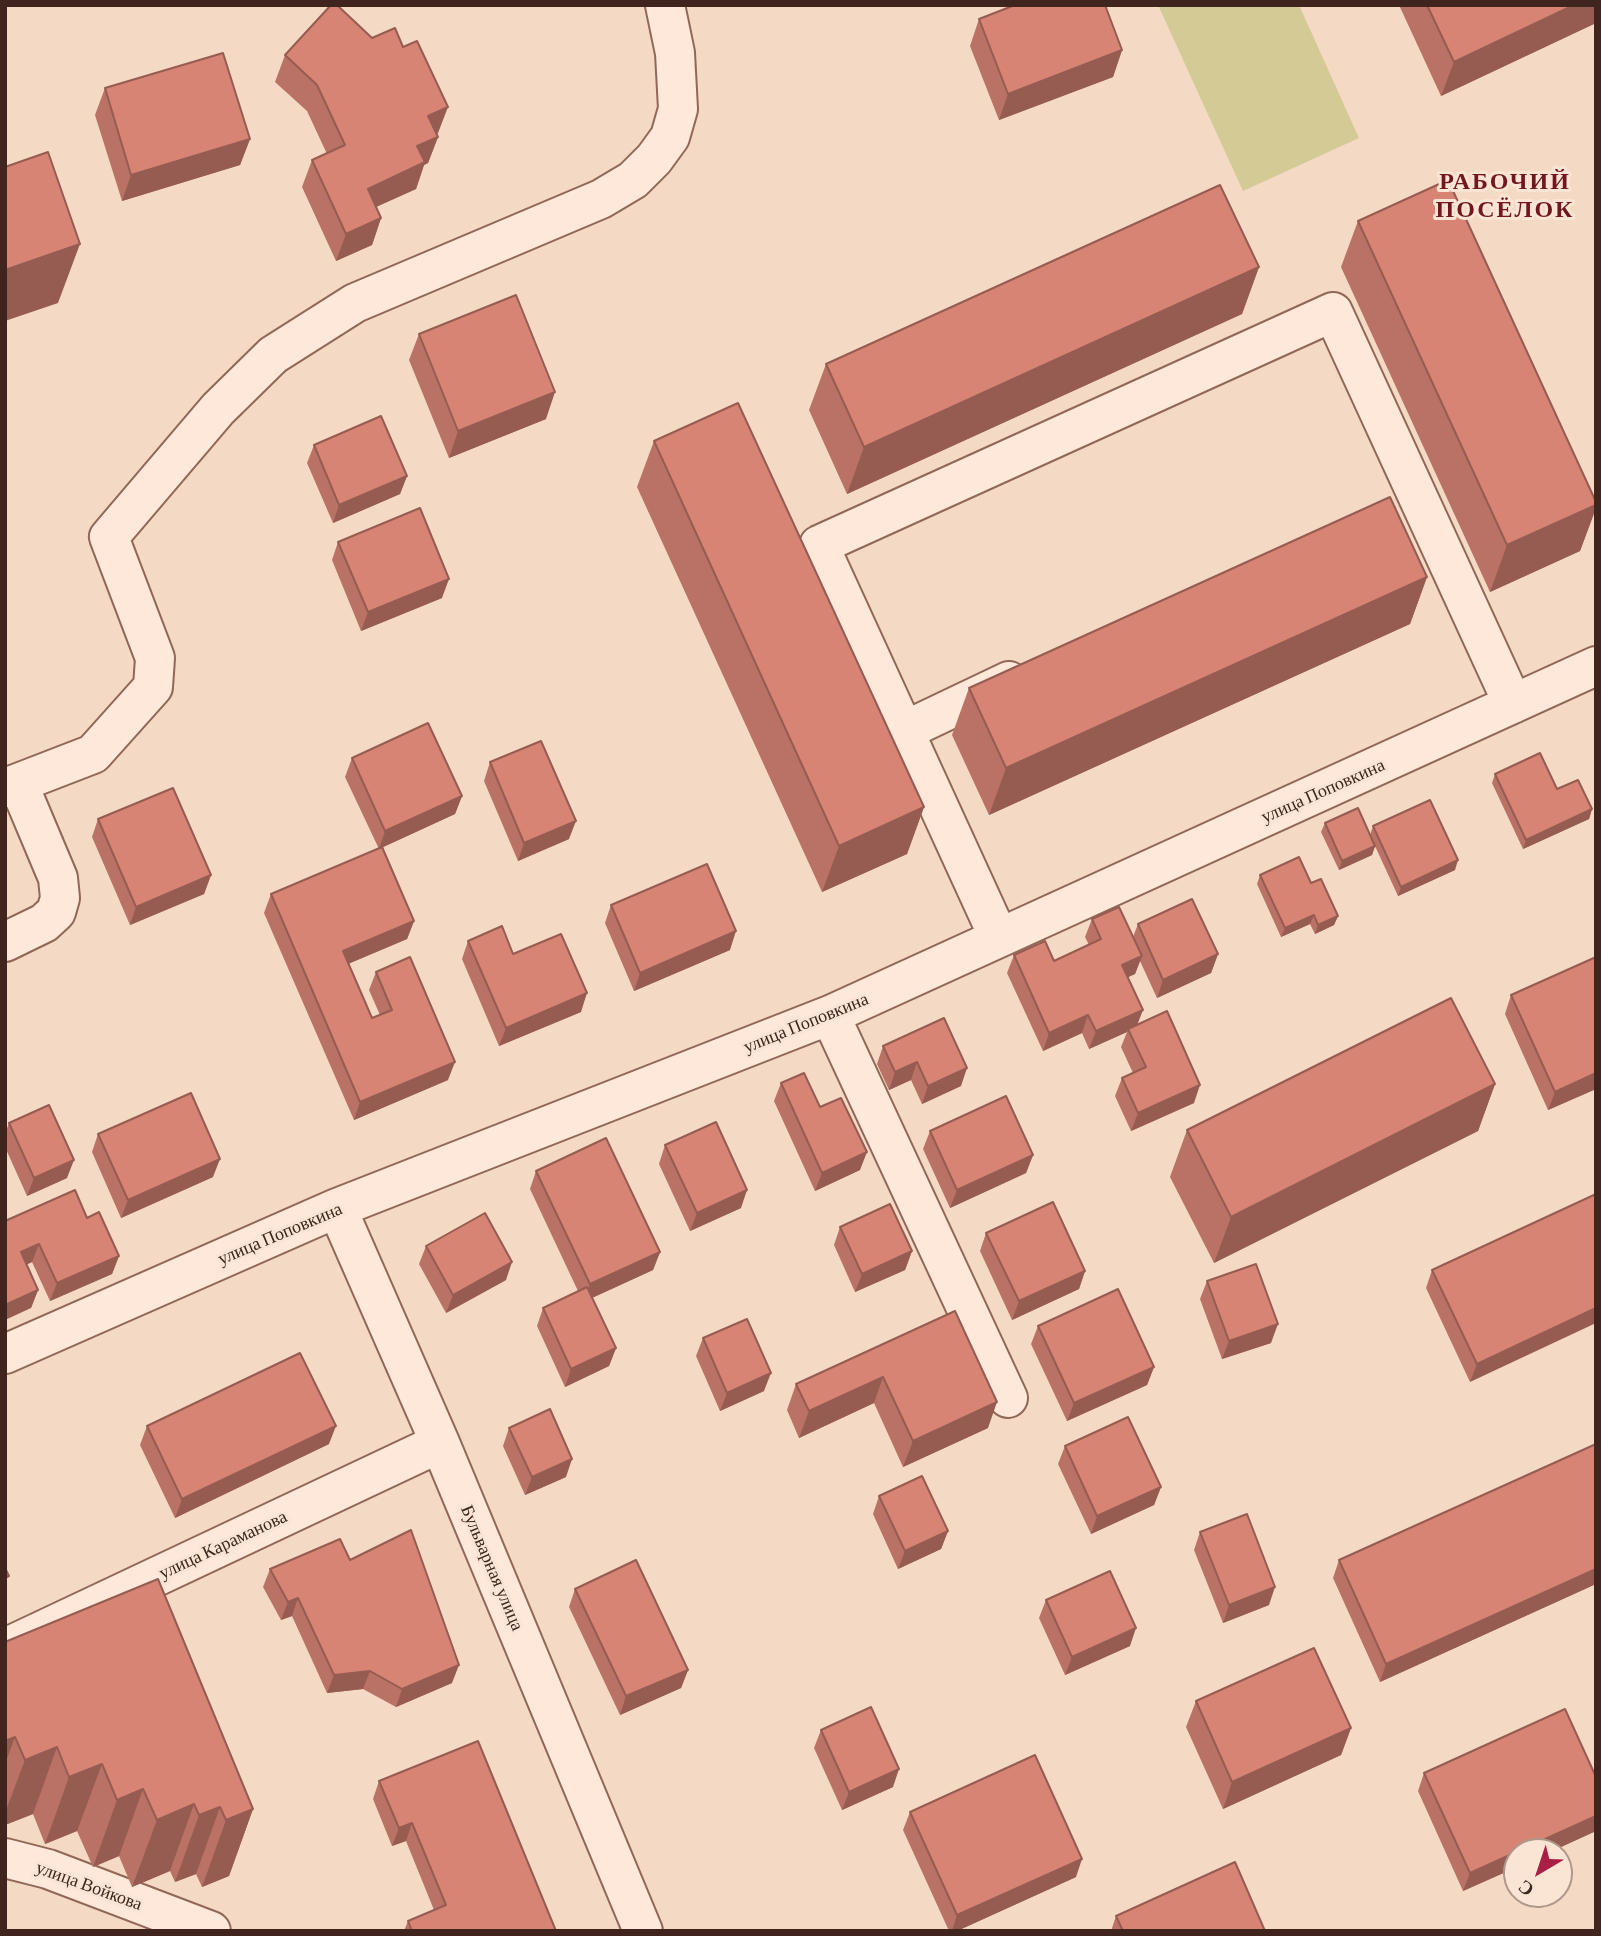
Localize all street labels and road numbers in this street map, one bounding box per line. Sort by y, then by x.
street label: улица Поповкина [1258,754,1388,828]
street label: улица Поповкина [740,988,872,1058]
street label: улица Поповкина [215,1198,345,1270]
street label: Бульварная улица [456,1502,528,1634]
street label: улица Караманова [156,1506,290,1584]
street label: улица Войкова [33,1857,145,1915]

